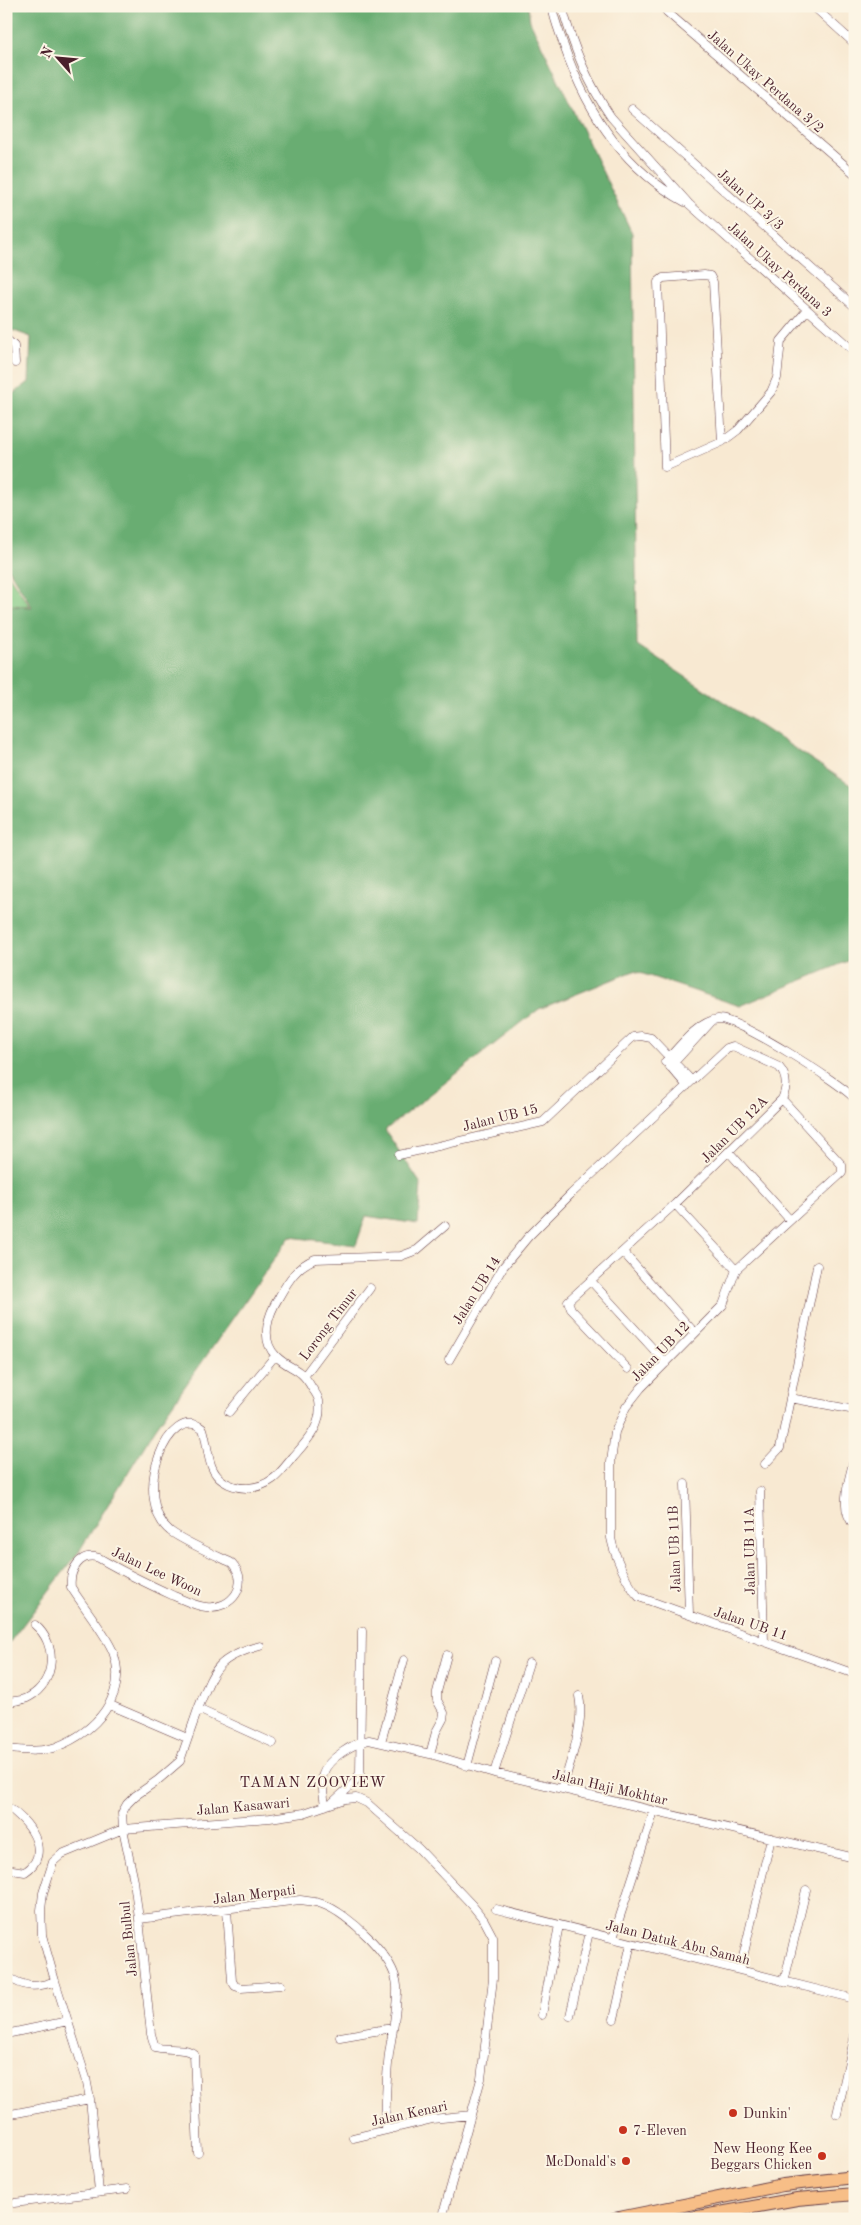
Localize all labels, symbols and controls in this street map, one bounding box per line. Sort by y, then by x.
street label: Jalan Ukay Perdana 3/2 [705,28,826,136]
north arrow [32,32,82,82]
text: N [39,44,56,60]
street label: Jalan UP 3/3 [715,167,786,233]
street label: Jalan Ukay Perdana 3 [725,220,834,320]
street label: Jalan UB 12A [699,1093,771,1166]
street label: Jalan UB 15 [461,1102,539,1134]
street label: Jalan UB 14 [450,1254,503,1327]
street label: Lorong Timur [297,1286,360,1363]
street label: Jalan UB 12 [629,1319,693,1384]
street label: Jalan UB 11B [666,1505,684,1593]
street label: Jalan UB 11A [742,1507,758,1595]
street label: Jalan Lee Woon [109,1545,204,1599]
street label: Jalan UB 11 [712,1605,790,1643]
street label: Jalan Haji Mokhtar [551,1768,669,1808]
district label: TAMAN ZOOVIEW [239,1776,387,1791]
street label: Jalan Kasawari [196,1796,291,1818]
street label: Jalan Merpati [212,1883,297,1907]
street label: Jalan Bulbul [118,1900,140,1977]
street label: Jalan Datuk Abu Samah [604,1918,752,1968]
street label: Jalan Kenari [370,2099,449,2129]
marker: Dunkin' [727,2107,739,2119]
place label: Dunkin' [743,2107,791,2121]
marker: 7-Eleven [617,2124,629,2136]
place label: 7-Eleven [633,2124,687,2138]
place label: New Heong Kee Beggars Chicken [710,2142,812,2172]
marker: New Heong Kee Beggars Chicken [816,2150,828,2162]
place label: McDonald's [545,2155,616,2169]
marker: McDonald's [620,2155,632,2167]

